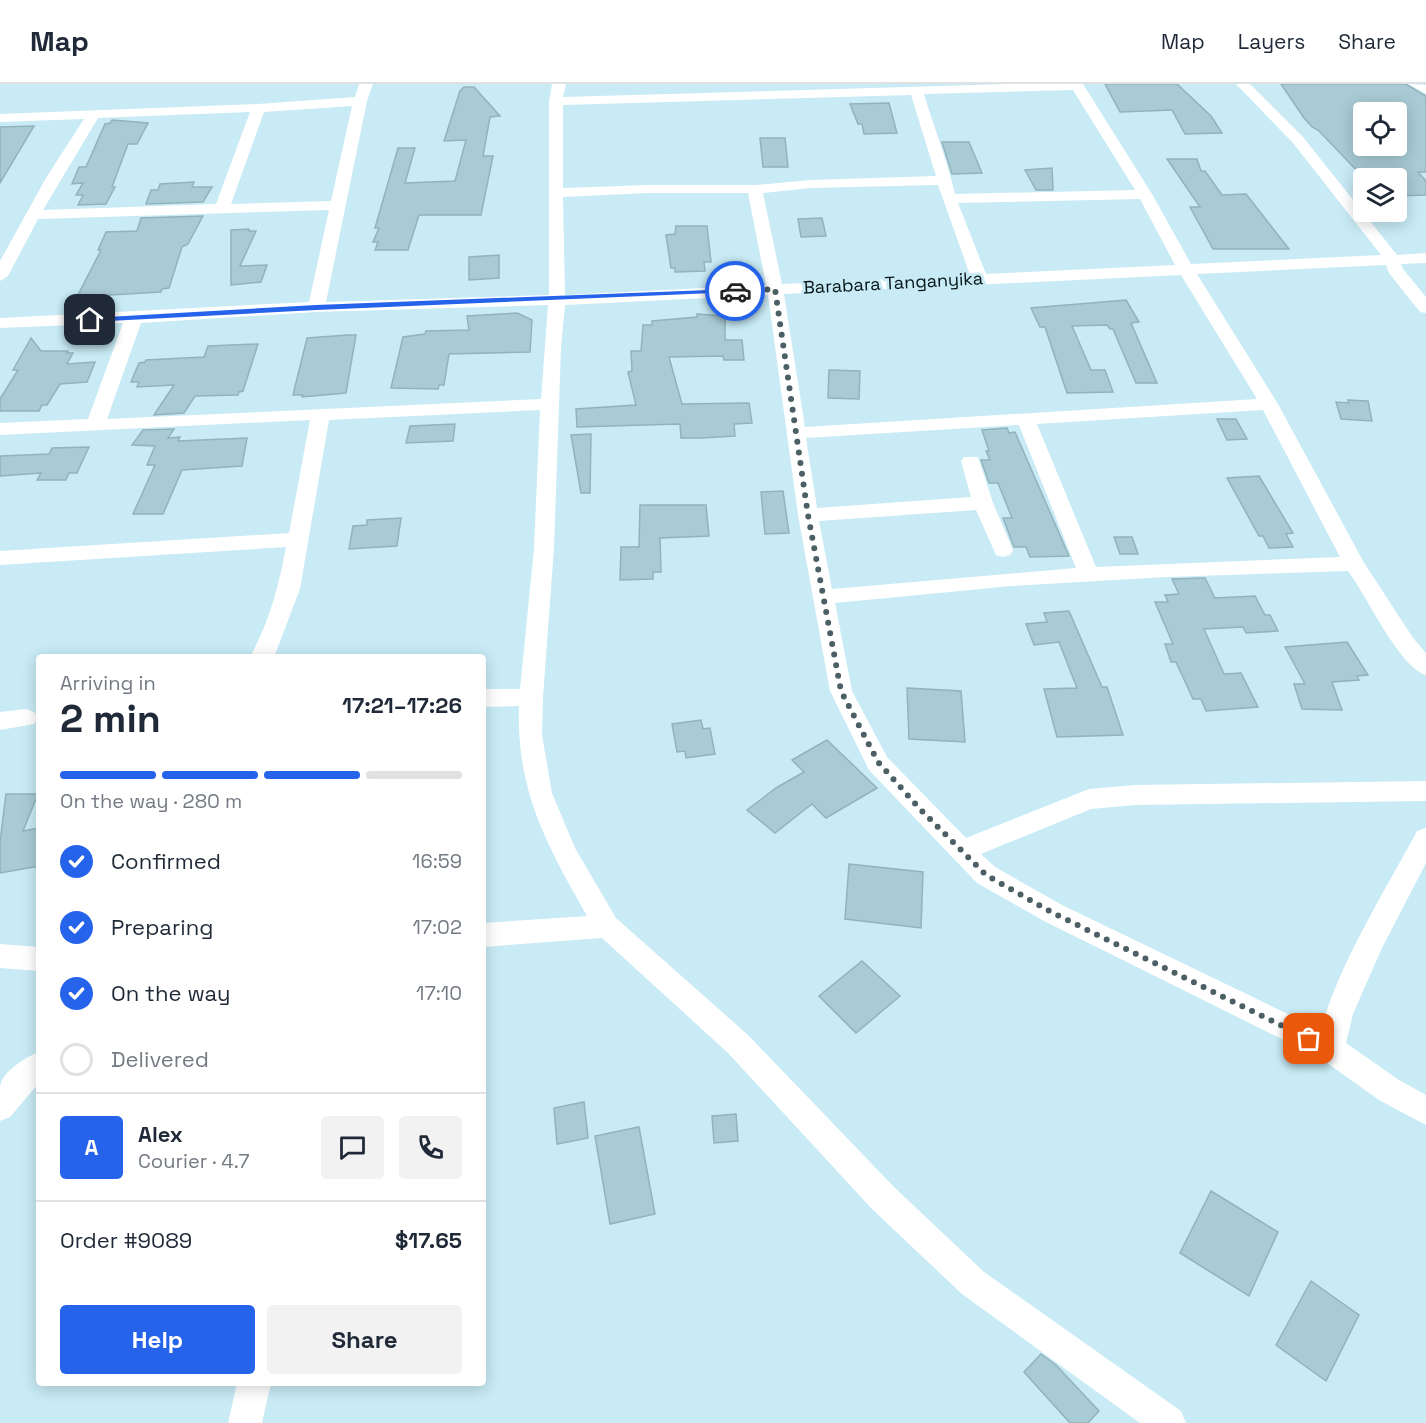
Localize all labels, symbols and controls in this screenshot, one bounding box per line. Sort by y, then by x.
text: Map [30,23,89,59]
text: Map [1161,28,1205,55]
text: Layers [1238,28,1305,55]
text: Share [1338,28,1396,55]
map controls [1353,102,1407,222]
button: locate [1353,102,1407,156]
button: layers [1353,168,1407,222]
courier [705,261,765,321]
street label: Barabara Tanganyika [802,266,984,299]
icon: car [719,275,752,308]
pin [64,294,115,345]
icon: home [73,303,106,336]
text: Arriving in [60,670,156,696]
text: 17:21–17:26 [342,691,462,719]
text: 2 min [60,694,161,743]
text: On the way · 280 m [60,788,242,814]
icon: check [60,845,93,878]
text: Confirmed [111,847,221,875]
text: 16:59 [412,848,462,874]
icon: check [60,911,93,944]
text: Preparing [111,913,213,941]
text: 17:02 [412,914,462,940]
icon: check [60,977,93,1010]
text: On the way [111,979,230,1007]
text: 17:10 [416,980,462,1006]
pin [1283,1013,1334,1064]
icon: bag [1292,1022,1325,1055]
text: Delivered [111,1045,209,1073]
button: chat [321,1116,384,1179]
button: phone [399,1116,462,1179]
text: Alex [138,1120,183,1148]
text: A [85,1133,98,1161]
text: Courier · 4.7 [138,1148,249,1174]
text: Order #9089 [60,1226,192,1254]
text: $17.65 [395,1226,462,1254]
button: Help [60,1305,255,1374]
button: Share [267,1305,462,1374]

